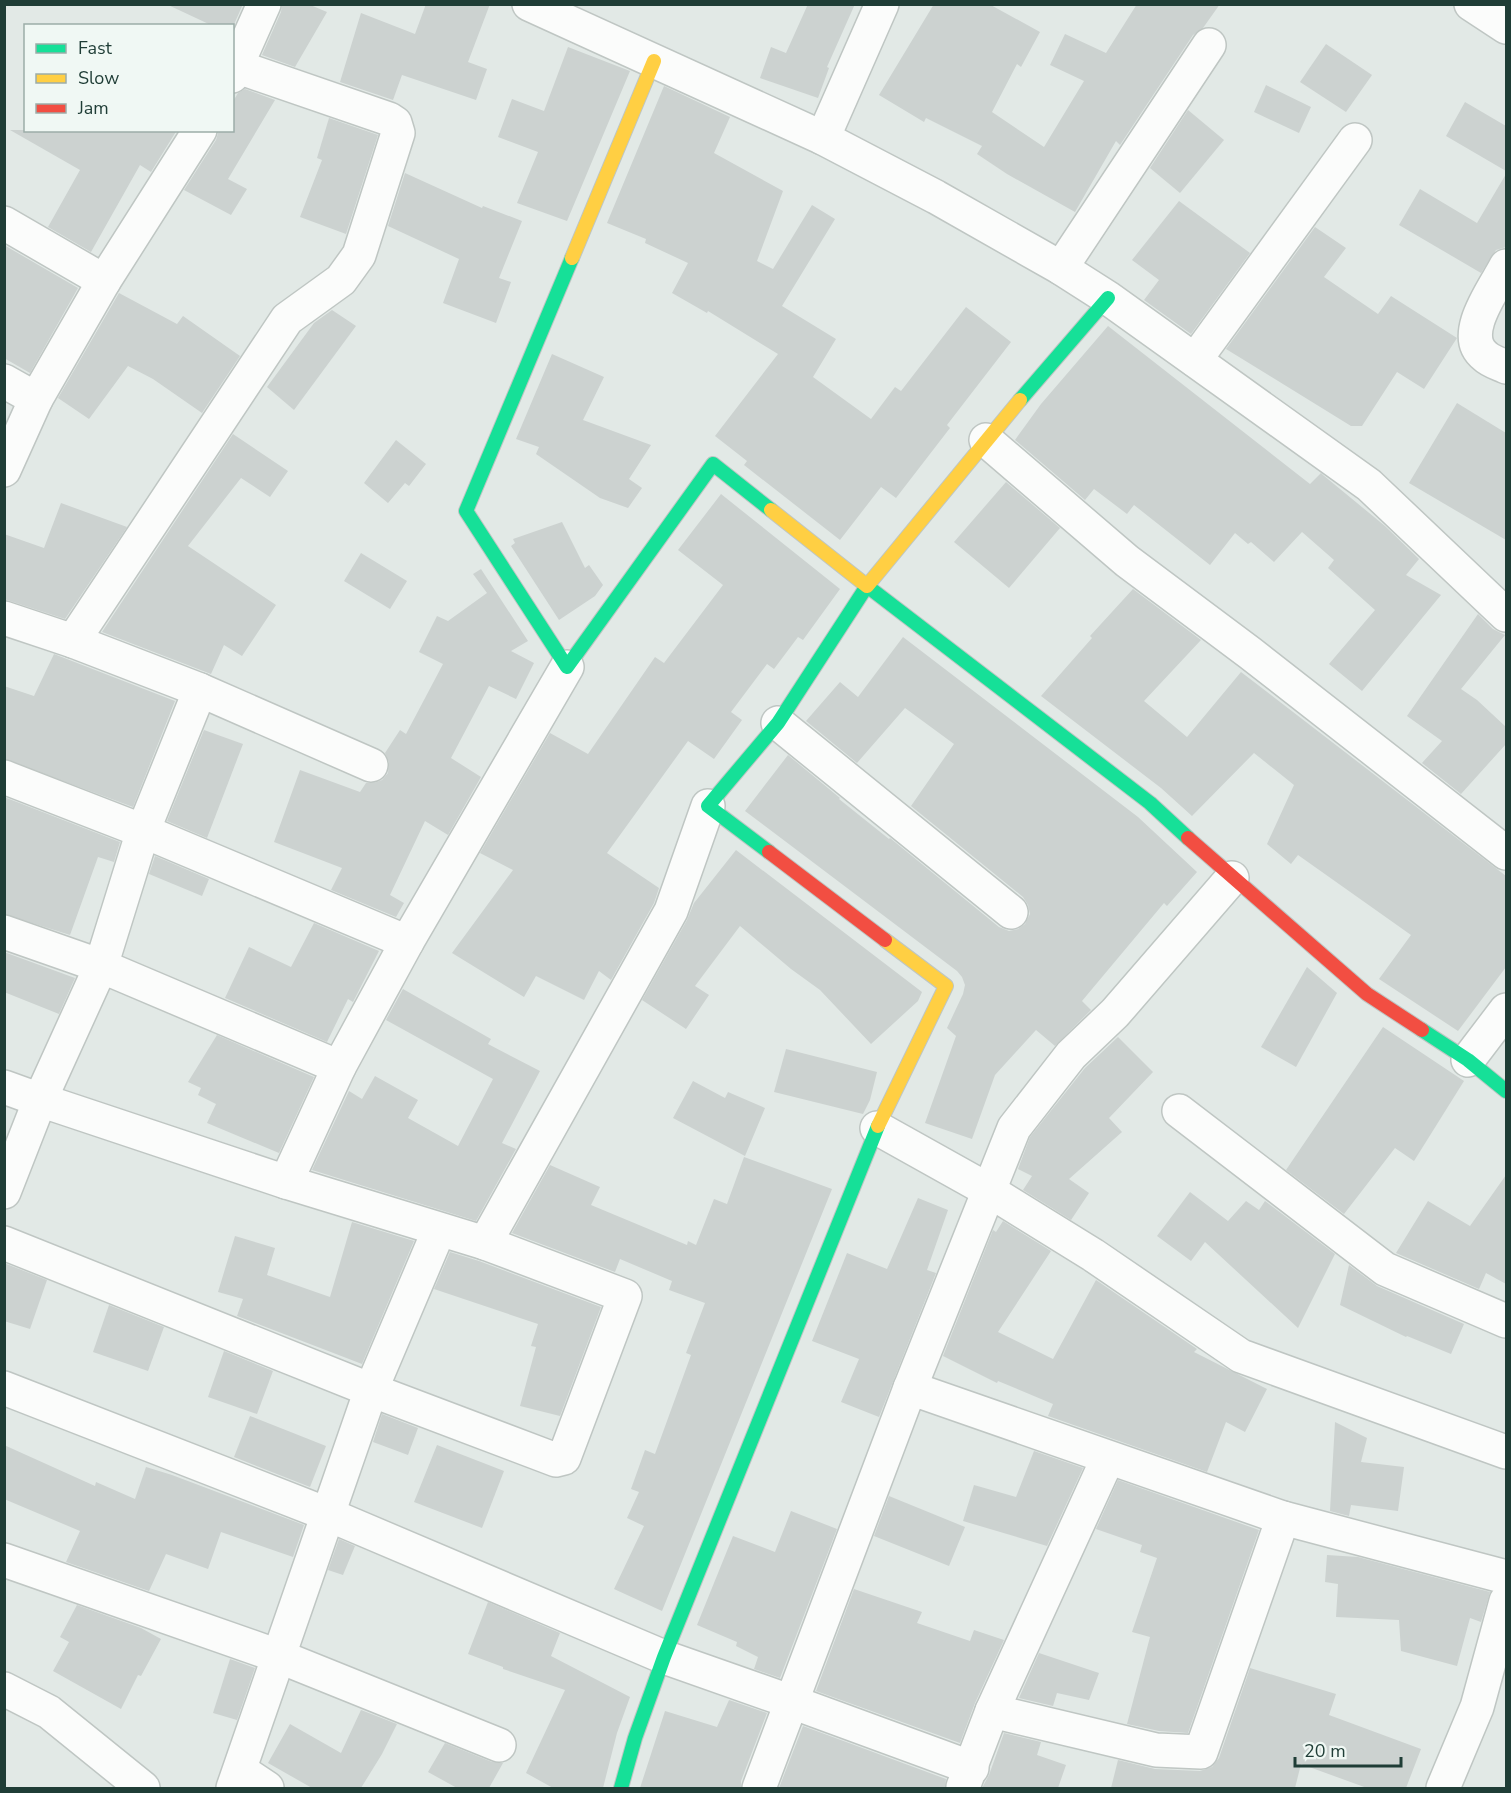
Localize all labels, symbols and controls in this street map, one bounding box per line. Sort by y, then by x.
legend [24,24,234,132]
text: Fast [78,36,113,60]
text: Slow [78,66,119,90]
text: Jam [77,96,109,120]
scale bar [1295,1730,1402,1768]
text: 20 m [1304,1739,1346,1763]

